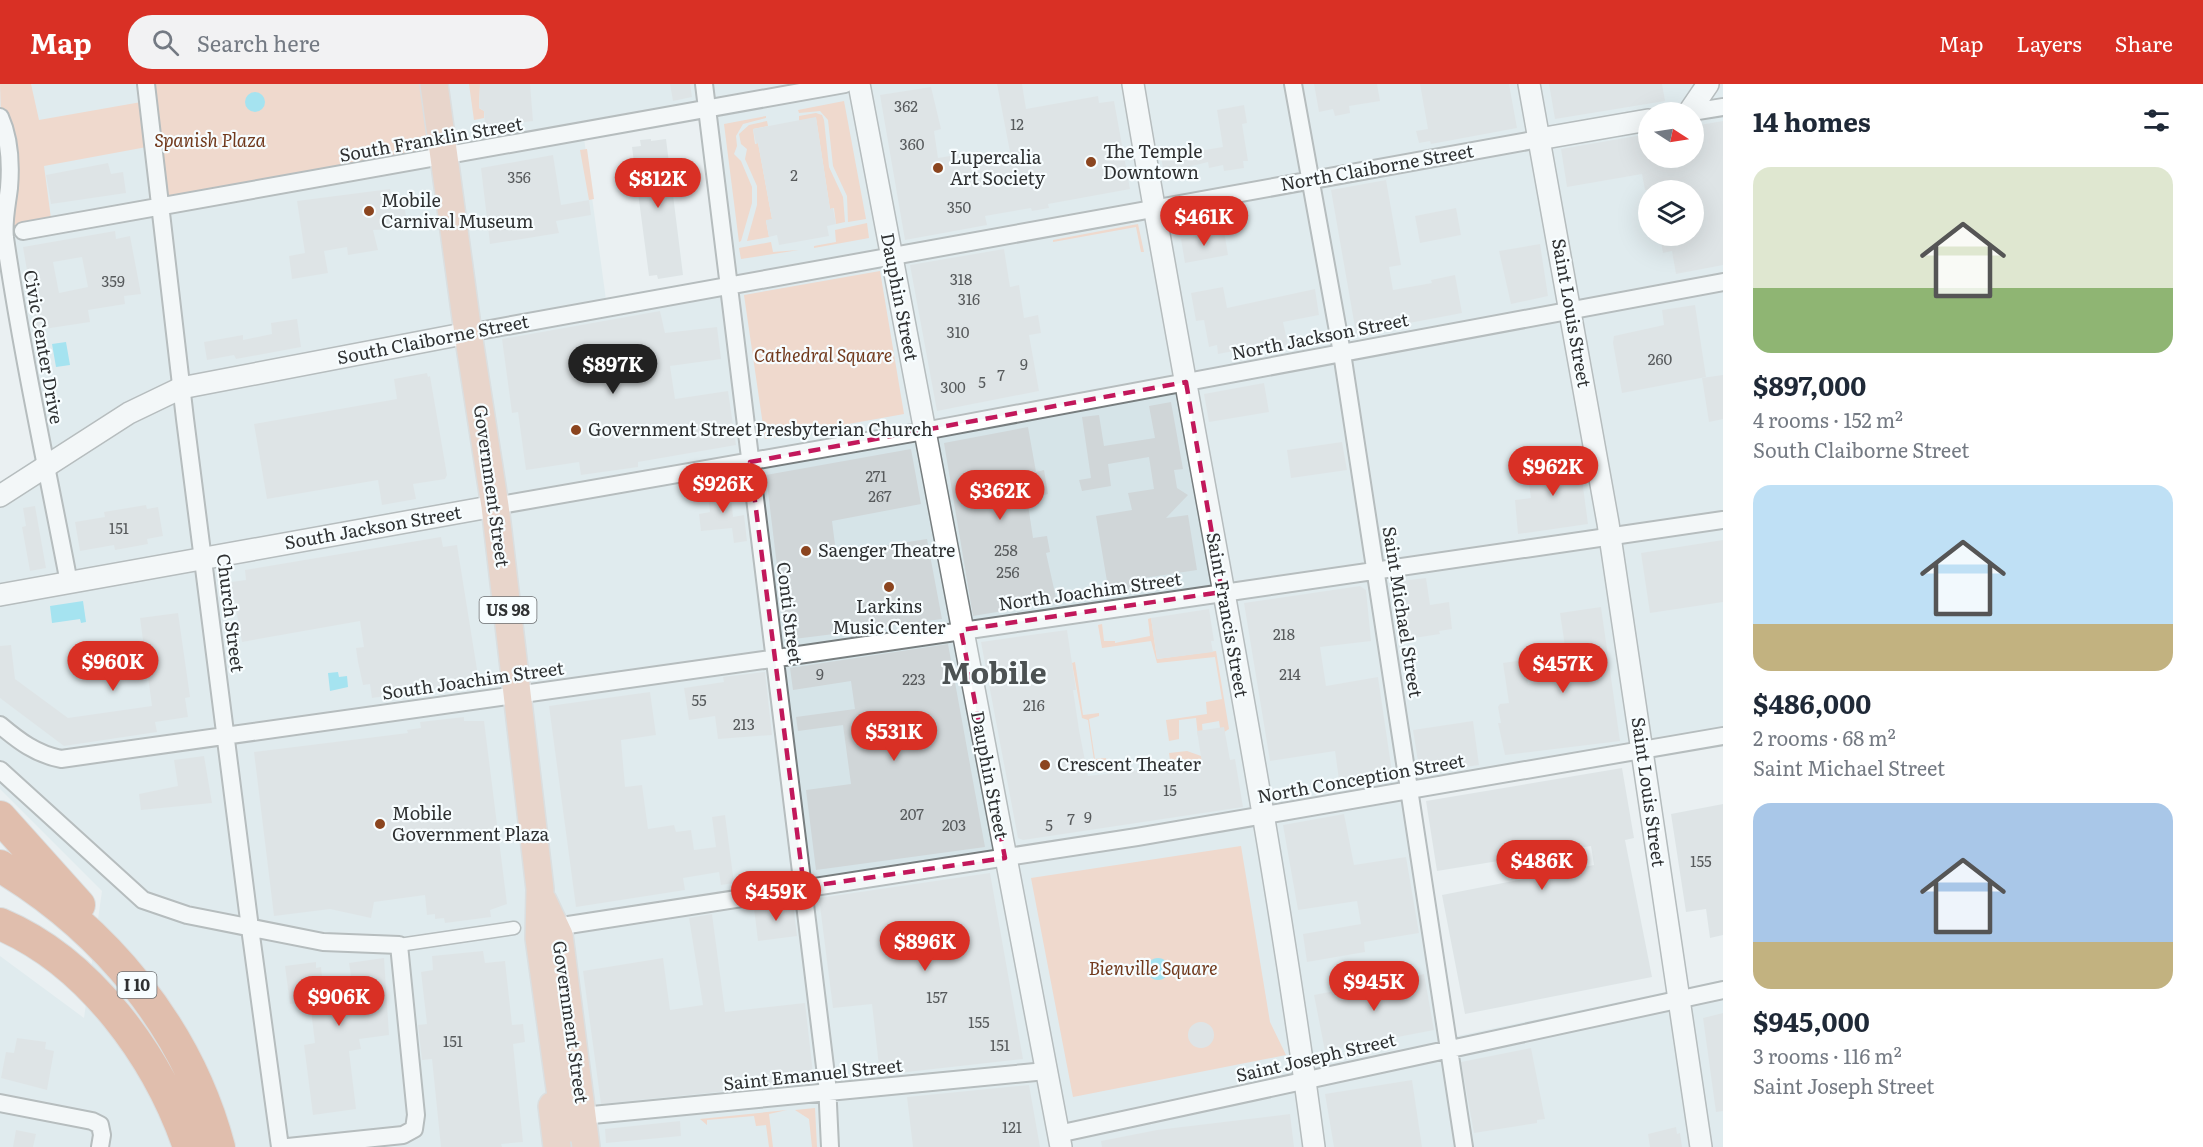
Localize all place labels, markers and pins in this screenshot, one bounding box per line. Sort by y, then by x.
place label: The Temple Downtown [1103,137,1203,185]
place label: Lupercalia Art Society [950,143,1046,191]
marker: The Temple Downtown [1084,155,1098,169]
pin: $812K [616,158,700,209]
marker: Lupercalia Art Society [931,161,945,175]
place label: Mobile Carnival Museum [381,186,533,234]
pin: $461K [1162,196,1246,247]
marker: Mobile Carnival Museum [362,204,376,218]
pin: $897K [571,344,655,395]
place label: Government Street Presbyterian Church [588,415,933,442]
marker: Government Street Presbyterian Church [569,423,583,437]
pin: $962K [1511,446,1595,497]
pin: $926K [681,463,765,514]
pin: $362K [958,470,1042,521]
place label: Saenger Theatre [818,536,955,563]
marker: Saenger Theatre [799,544,813,558]
marker: Larkins Music Center [882,580,896,594]
place label: Larkins Music Center [832,592,946,640]
pin: $960K [71,641,155,692]
pin: $457K [1521,643,1605,694]
pin: $531K [852,711,936,762]
place label: Crescent Theater [1057,750,1201,777]
marker: Crescent Theater [1038,758,1052,772]
place label: Mobile Government Plaza [392,799,549,847]
marker: Mobile Government Plaza [373,817,387,831]
pin: $486K [1500,840,1584,891]
pin: $459K [734,871,818,922]
pin: $896K [883,921,967,972]
pin: $945K [1332,961,1416,1012]
pin: $906K [297,976,381,1027]

